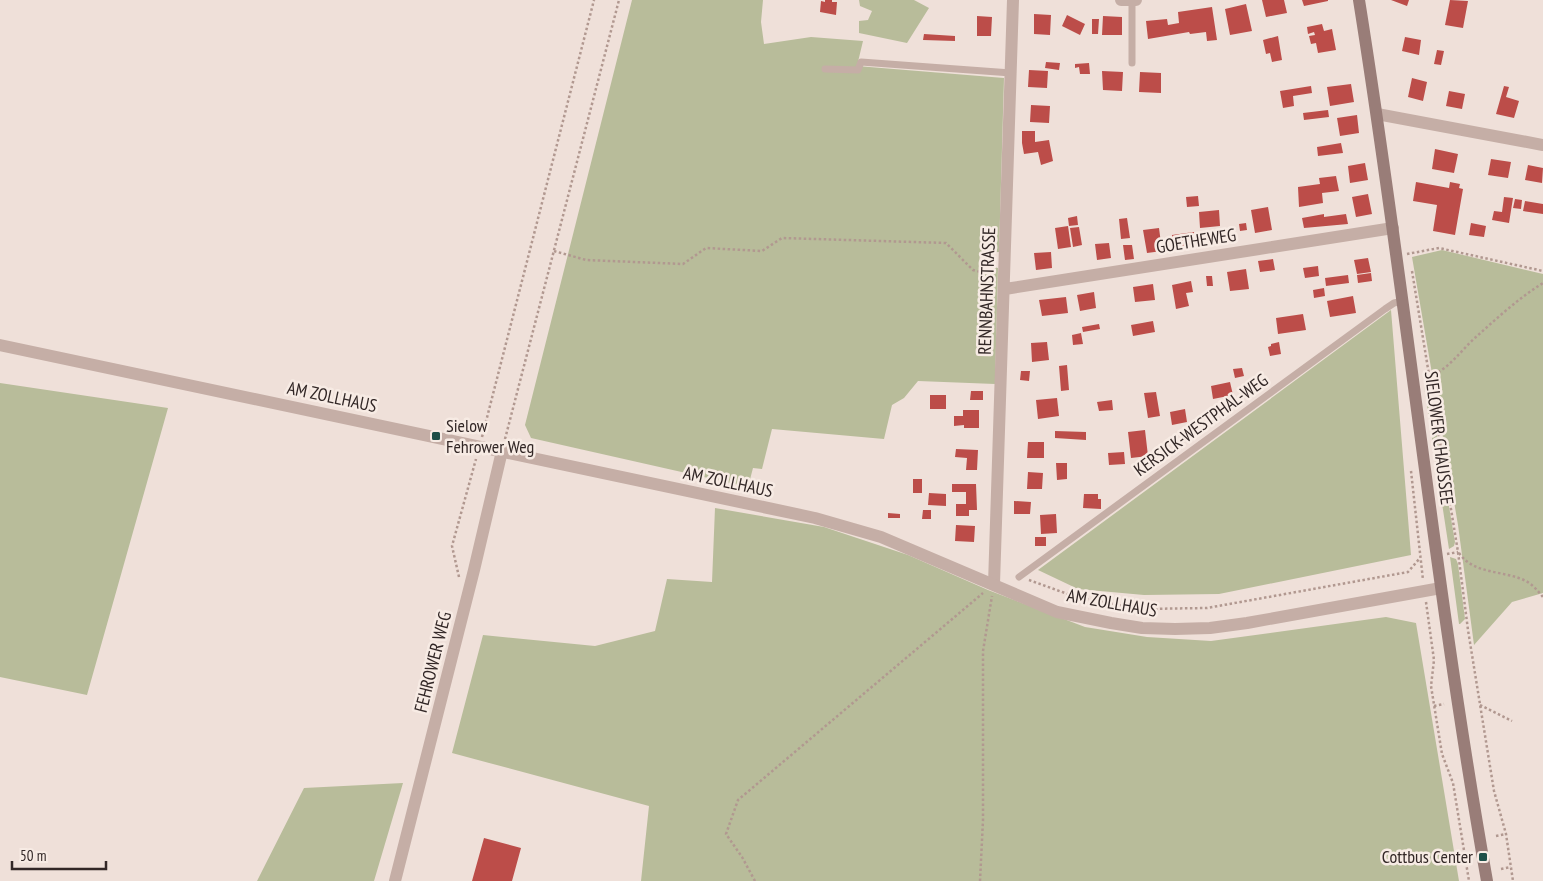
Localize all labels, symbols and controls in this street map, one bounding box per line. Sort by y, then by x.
street label: GOETHEWEG [1154,223,1238,258]
street label: RENNBAHNSTRASSE [973,227,1000,355]
street label: KERSICK-WESTPHAL-WEG [1129,368,1272,481]
street label: SIELOWER CHAUSSEE [1420,370,1459,506]
street label: AM ZOLLHAUS [285,376,379,417]
place label: Sielow Fehrower Weg [446,414,534,458]
marker: Sielow Fehrower Weg [430,430,442,442]
street label: AM ZOLLHAUS [681,461,775,502]
street label: AM ZOLLHAUS [1065,583,1159,622]
street label: FEHROWER WEG [409,609,456,715]
scale bar [12,838,106,870]
place label: Cottbus Center [1382,845,1473,868]
text: 50 m [20,846,46,865]
marker: Cottbus Center [1477,851,1489,863]

